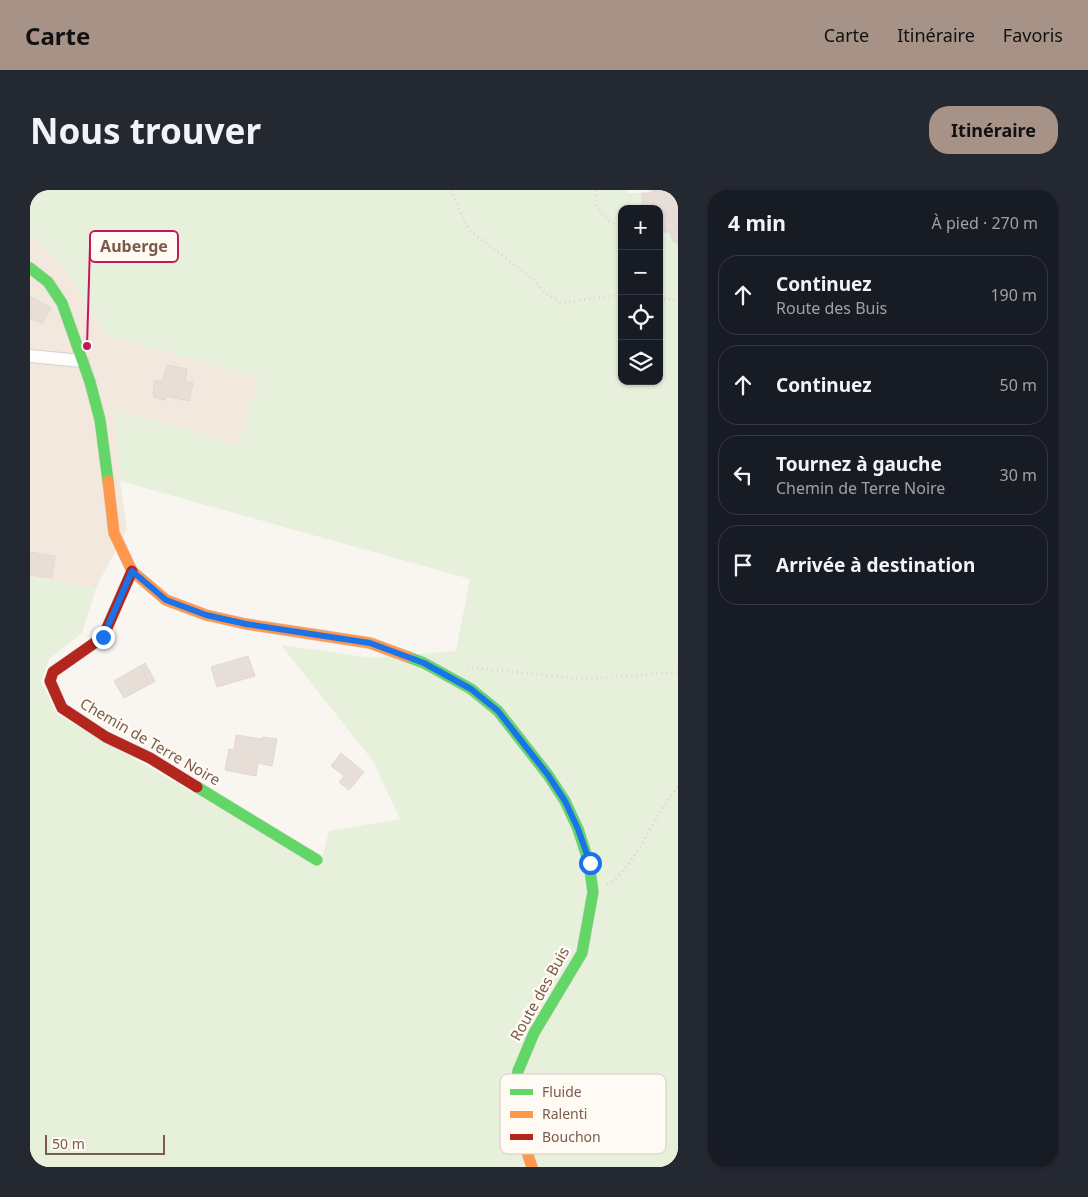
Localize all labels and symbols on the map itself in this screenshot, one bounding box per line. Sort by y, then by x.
callout: Auberge [90,231,178,262]
text: Auberge [100,235,168,257]
route end [92,626,115,649]
street label: Chemin de Terre Noire [77,693,224,789]
route start [579,852,602,875]
street label: Route des Buis [505,943,573,1044]
legend [500,1074,666,1154]
text: Fluide [542,1082,582,1101]
text: Ralenti [542,1104,587,1123]
text: Bouchon [542,1127,601,1146]
scale bar [45,1132,165,1155]

